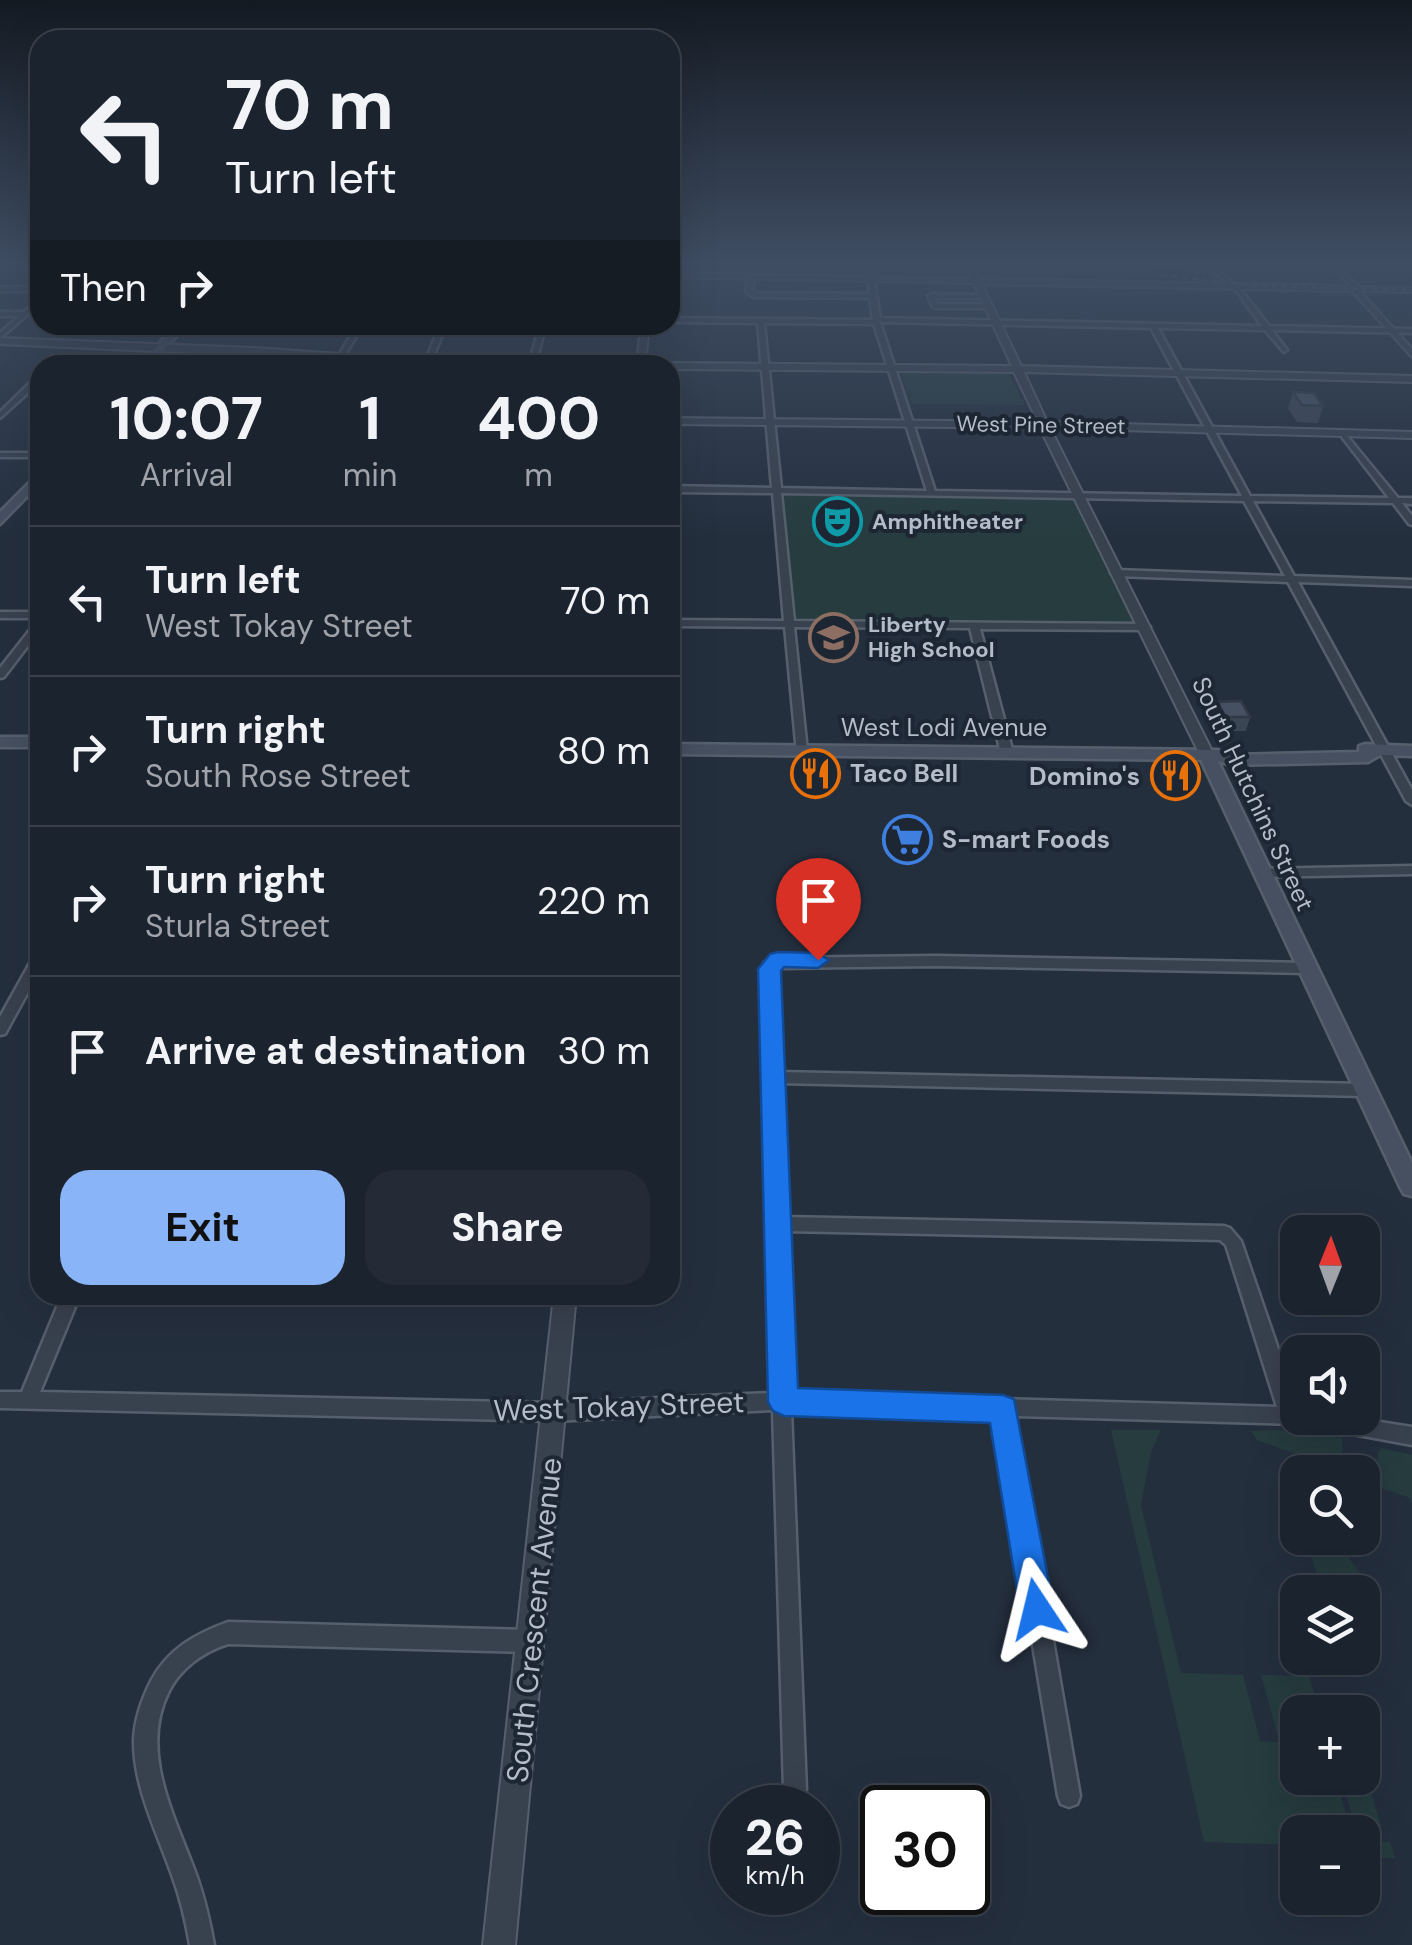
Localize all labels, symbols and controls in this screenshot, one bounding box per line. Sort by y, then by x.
text: 70 m [225,60,394,151]
icon: left [60,70,190,200]
text: Turn left [225,148,397,207]
icon: right [167,260,222,315]
text: Then [60,263,147,313]
text: 10:07 [110,379,263,458]
text: 1 [359,379,381,458]
text: 400 [477,379,600,458]
street label: West Pine Street [956,409,1126,441]
text: Arrival [140,454,233,496]
text: min [343,454,397,496]
text: m [524,454,553,496]
theatre icon: Amphitheater [811,495,863,547]
place label: Amphitheater [872,507,1023,536]
text: Turn left [145,555,301,605]
icon: left [60,574,115,629]
text: 70 m [560,576,650,626]
text: West Tokay Street [145,605,413,647]
place label: Liberty High School [868,610,995,664]
school or university icon: Liberty High School [807,611,859,663]
street label: South Hutchins Street [1184,672,1322,916]
text: Turn right [145,705,326,755]
street label: West Lodi Avenue [841,711,1047,744]
icon: right [60,724,115,779]
text: 80 m [557,726,650,776]
restaurant icon: Taco Bell [789,747,841,799]
restaurant icon: Domino's [1149,750,1201,802]
text: South Rose Street [145,755,411,797]
place label: Taco Bell [850,757,958,790]
place label: Domino's [1029,760,1140,793]
supermarket icon: S-mart Foods [881,813,933,865]
place label: S-mart Foods [942,823,1110,856]
text: Turn right [145,855,326,905]
pin [776,858,861,961]
icon: arrive [791,873,846,928]
icon: right [60,874,115,929]
text: 220 m [537,876,650,926]
text: Sturla Street [145,905,330,947]
icon: arrive [60,1024,115,1079]
text: Arrive at destination [145,1026,527,1076]
text: 30 m [558,1026,650,1076]
button: Exit [60,1170,345,1285]
button: Share [365,1170,650,1285]
north arrow [1280,1215,1380,1315]
map controls [1280,1215,1380,1915]
button: sound [1280,1335,1380,1435]
street label: West Tokay Street [493,1382,745,1430]
button: search [1280,1455,1380,1555]
street label: South Crescent Avenue [498,1456,570,1784]
position arrow [985,1557,1089,1661]
button: layers [1280,1575,1380,1675]
button: + [1280,1695,1380,1795]
speed limit sign: 30 [860,1785,990,1915]
text: 26 [745,1805,805,1871]
button: − [1280,1815,1380,1915]
text: km/h [745,1859,805,1892]

